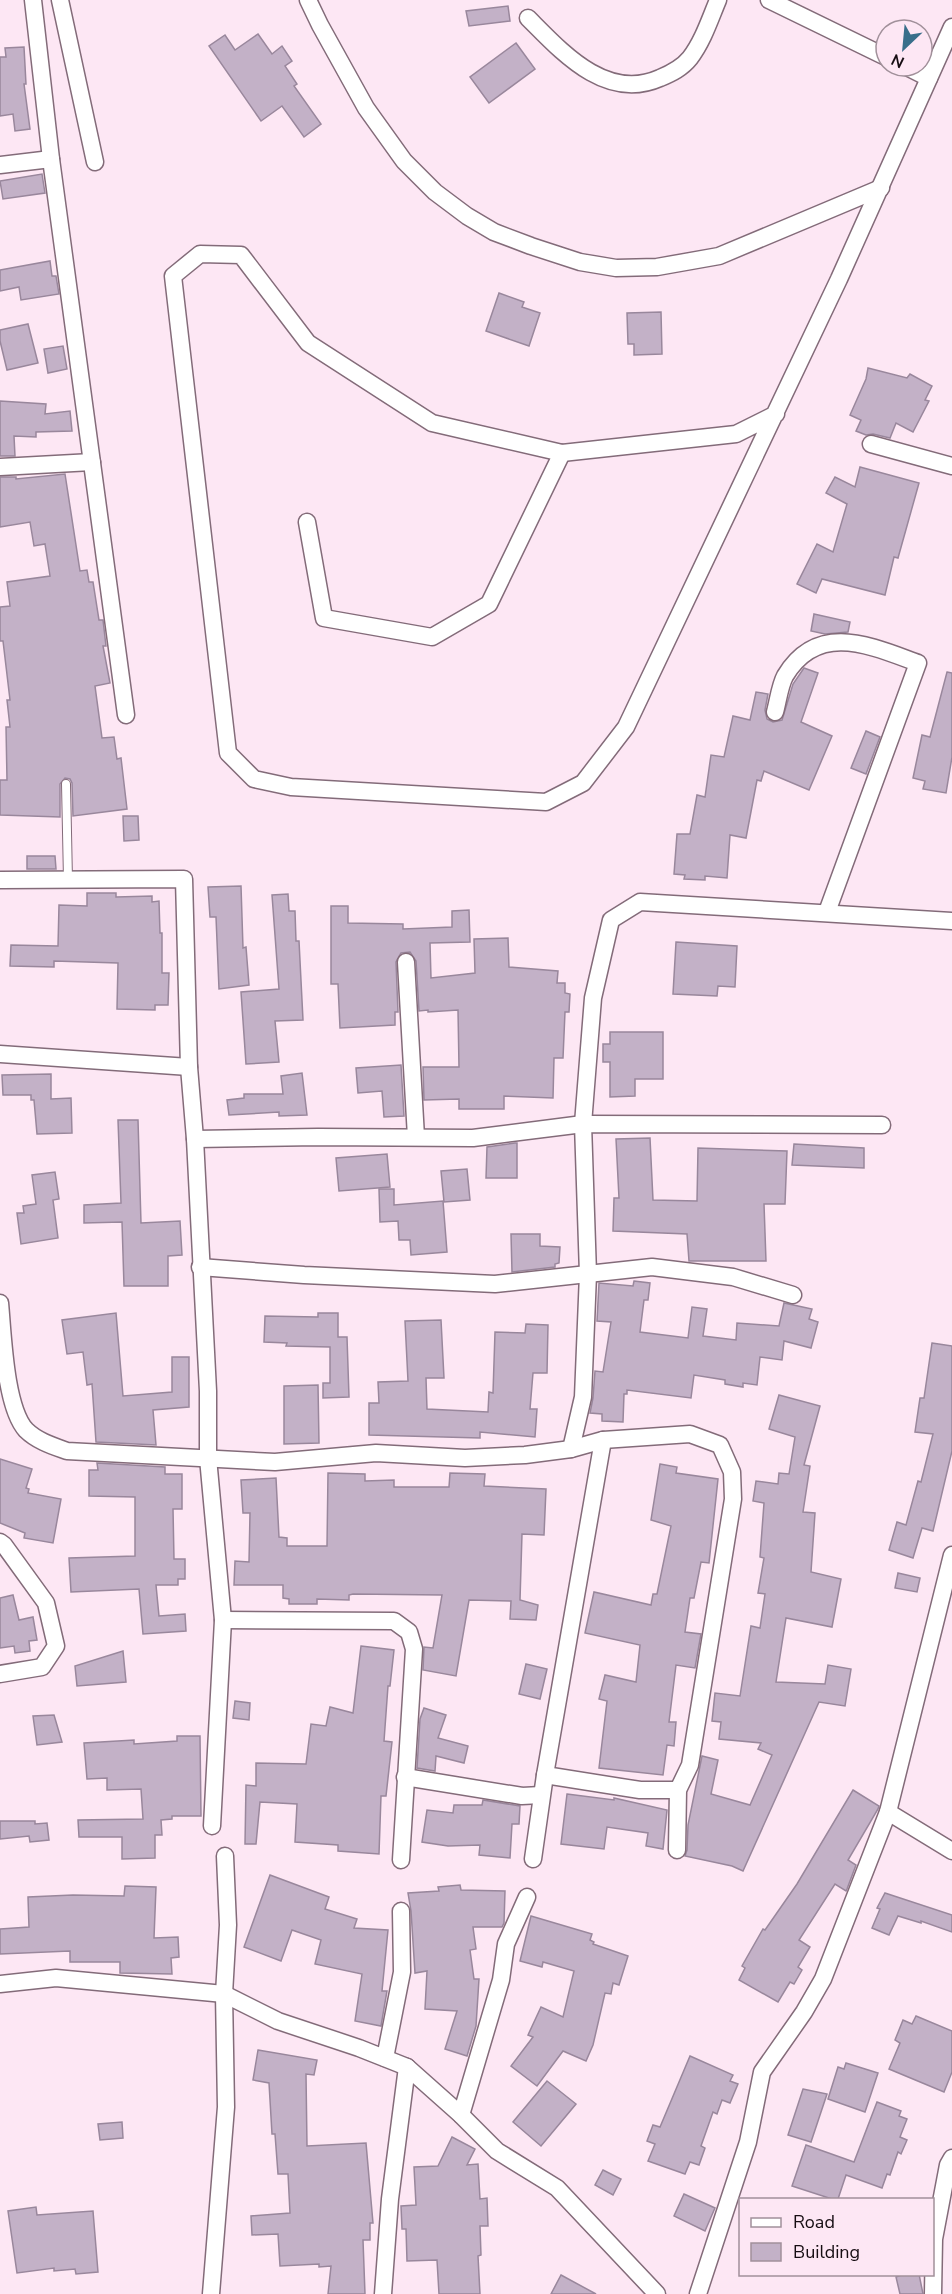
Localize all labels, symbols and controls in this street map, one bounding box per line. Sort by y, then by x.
north arrow [874,18,934,78]
text: N [888,48,908,73]
legend [739,2198,934,2276]
text: Road [793,2210,835,2234]
text: Building [793,2240,860,2264]

